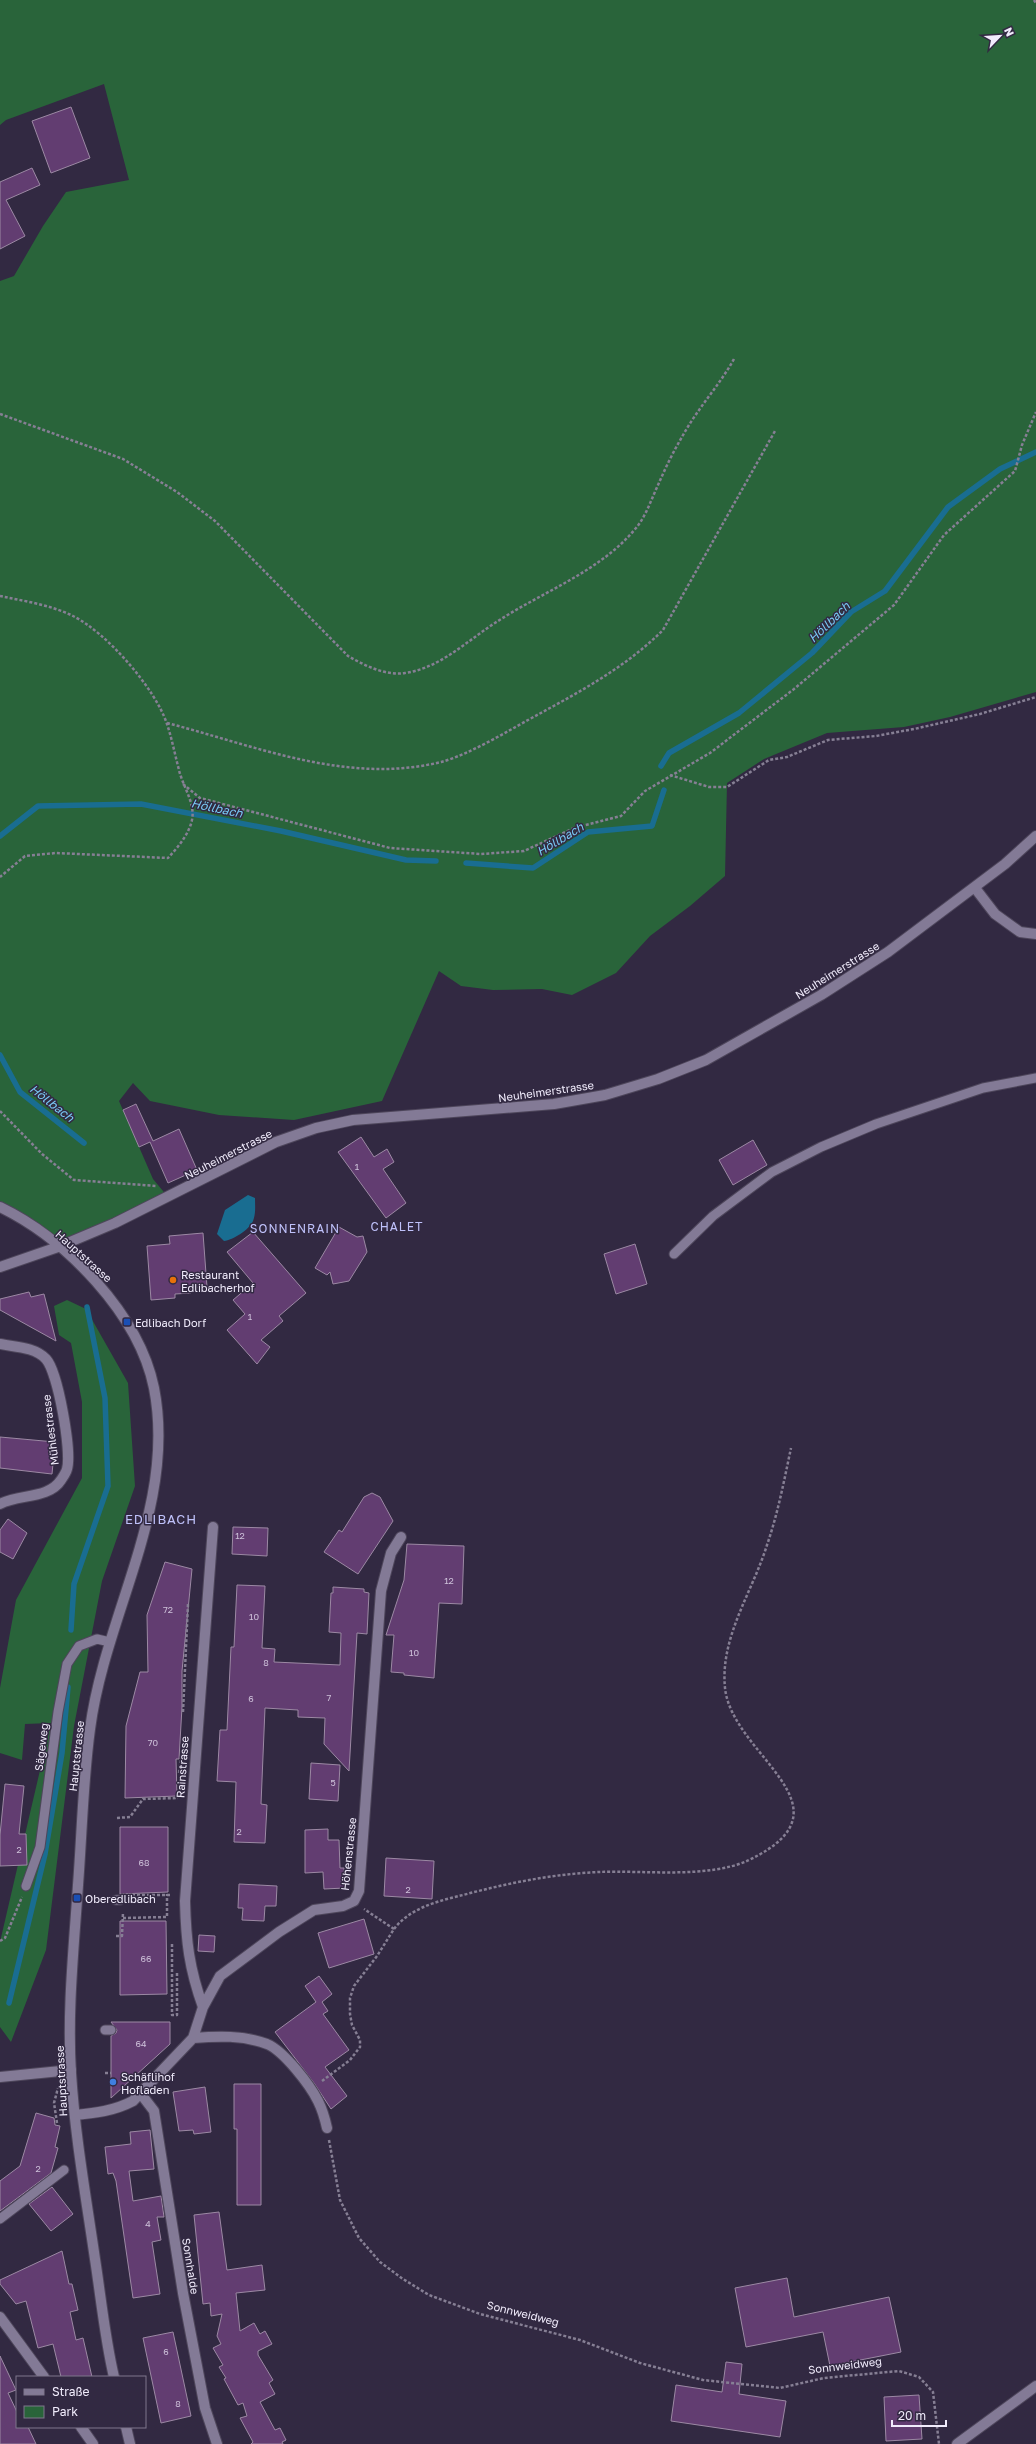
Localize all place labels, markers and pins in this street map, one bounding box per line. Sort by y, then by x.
place label: Restaurant Edlibacherhof [181,1268,255,1294]
marker: Restaurant Edlibacherhof [168,1275,178,1285]
place label: Edlibach Dorf [135,1316,206,1329]
marker: Edlibach Dorf [122,1317,132,1327]
place label: Oberedlibach [85,1892,156,1905]
marker: Oberedlibach [72,1893,82,1903]
place label: Schäflihof Hofladen [121,2070,175,2096]
marker: Schäflihof Hofladen [108,2077,118,2087]

